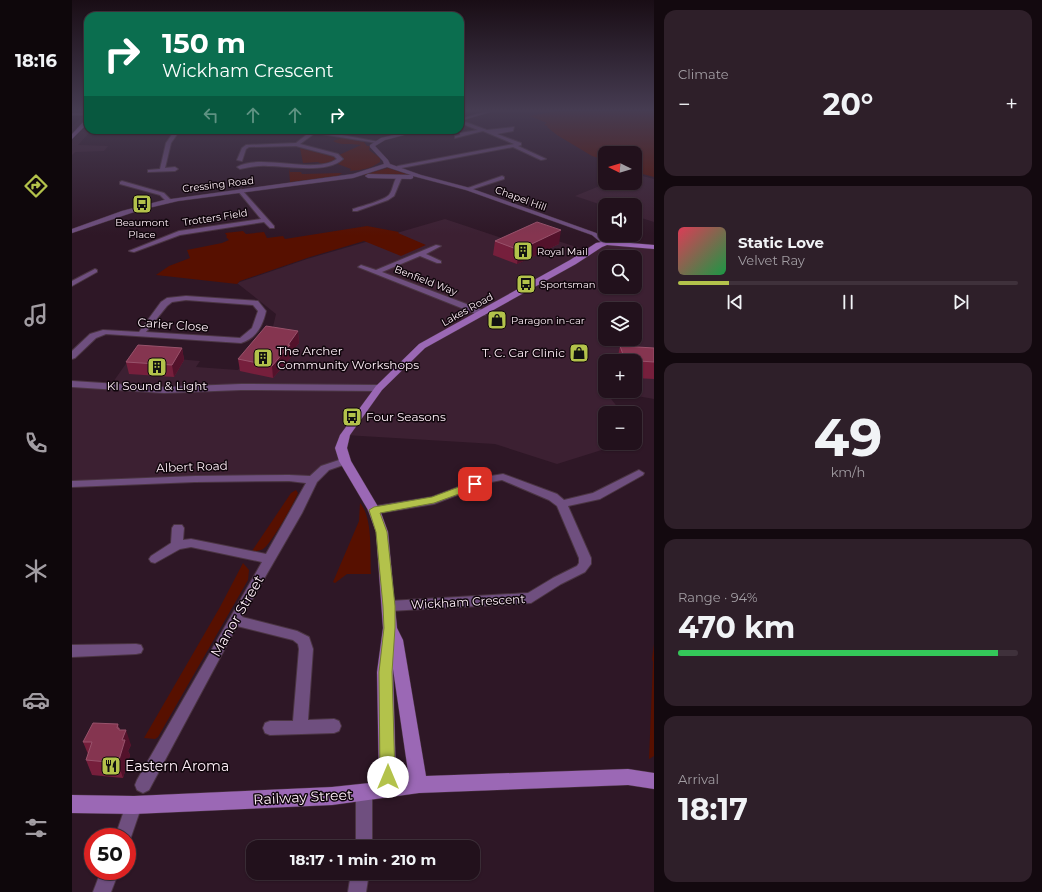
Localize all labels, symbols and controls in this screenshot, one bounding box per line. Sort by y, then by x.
text: 150 m [162,26,246,60]
icon: right [96,28,148,80]
text: 18:16 [15,50,57,72]
text: Wickham Crescent [162,60,334,82]
text: Climate [678,66,729,82]
text: 20° [823,86,873,123]
text: − [678,91,691,118]
text: + [1005,91,1018,118]
icon: left [200,104,222,126]
icon: ahead [242,104,264,126]
icon: ahead [284,104,306,126]
icon: right [326,104,348,126]
north arrow [598,146,642,190]
map controls [598,146,642,450]
icon: directions [22,172,50,200]
street label: Cressing Road [182,174,255,195]
street label: Chapel Hill [493,183,548,214]
bus stop icon: Beaumont Place [131,193,153,215]
button: sound [598,198,642,242]
street label: Trotters Field [182,206,248,229]
place label: Beaumont Place [115,216,169,241]
text: Static Love [738,233,824,252]
building icon: Royal Mail [512,240,534,262]
place label: Royal Mail [537,245,588,258]
button: search [598,250,642,294]
text: Velvet Ray [738,252,805,268]
street label: Benfield Way [393,263,460,299]
bus stop icon: Sportsman [515,273,537,295]
place label: Sportsman [540,278,596,291]
street label: Lakes Road [439,290,495,329]
icon: previous [724,291,746,313]
icon: pause [837,291,859,313]
icon: next [950,291,972,313]
icon: music [22,301,50,329]
button: layers [598,302,642,346]
shop icon: Paragon in-car [486,309,508,331]
place label: Paragon in-car [511,314,585,327]
street label: Carier Close [137,315,209,334]
shop icon: T. C. Car Clinic [568,342,590,364]
place label: The Archer Community Workshops [277,343,419,372]
place label: T. C. Car Clinic [482,345,565,360]
building icon: The Archer Community Workshops [252,347,274,369]
button: + [598,354,642,398]
building icon: KI Sound & Light [146,356,168,378]
place label: KI Sound & Light [107,378,207,393]
bus stop icon: Four Seasons [341,406,363,428]
button: − [598,406,642,450]
text: 49 [814,406,882,469]
place label: Four Seasons [366,409,446,424]
icon: phone [22,429,50,457]
street label: Albert Road [156,458,228,475]
text: km/h [831,464,865,480]
pin [458,467,492,501]
icon: arrive [464,473,486,495]
icon: climate [22,557,50,585]
street label: Manor Street [206,572,268,660]
text: Range · 94% [678,589,758,605]
street label: Wickham Crescent [410,591,526,612]
text: 470 km [678,609,795,646]
icon: car [22,686,50,714]
restaurant icon: Eastern Aroma [100,755,122,777]
position arrow [367,756,409,798]
place label: Eastern Aroma [125,757,229,775]
text: Arrival [678,771,719,787]
street label: Railway Street [253,785,353,809]
text: 18:17 [678,791,748,828]
icon: filters [22,814,50,842]
speed limit sign: 50 [84,828,136,880]
text: 18:17 · 1 min · 210 m [290,850,436,869]

